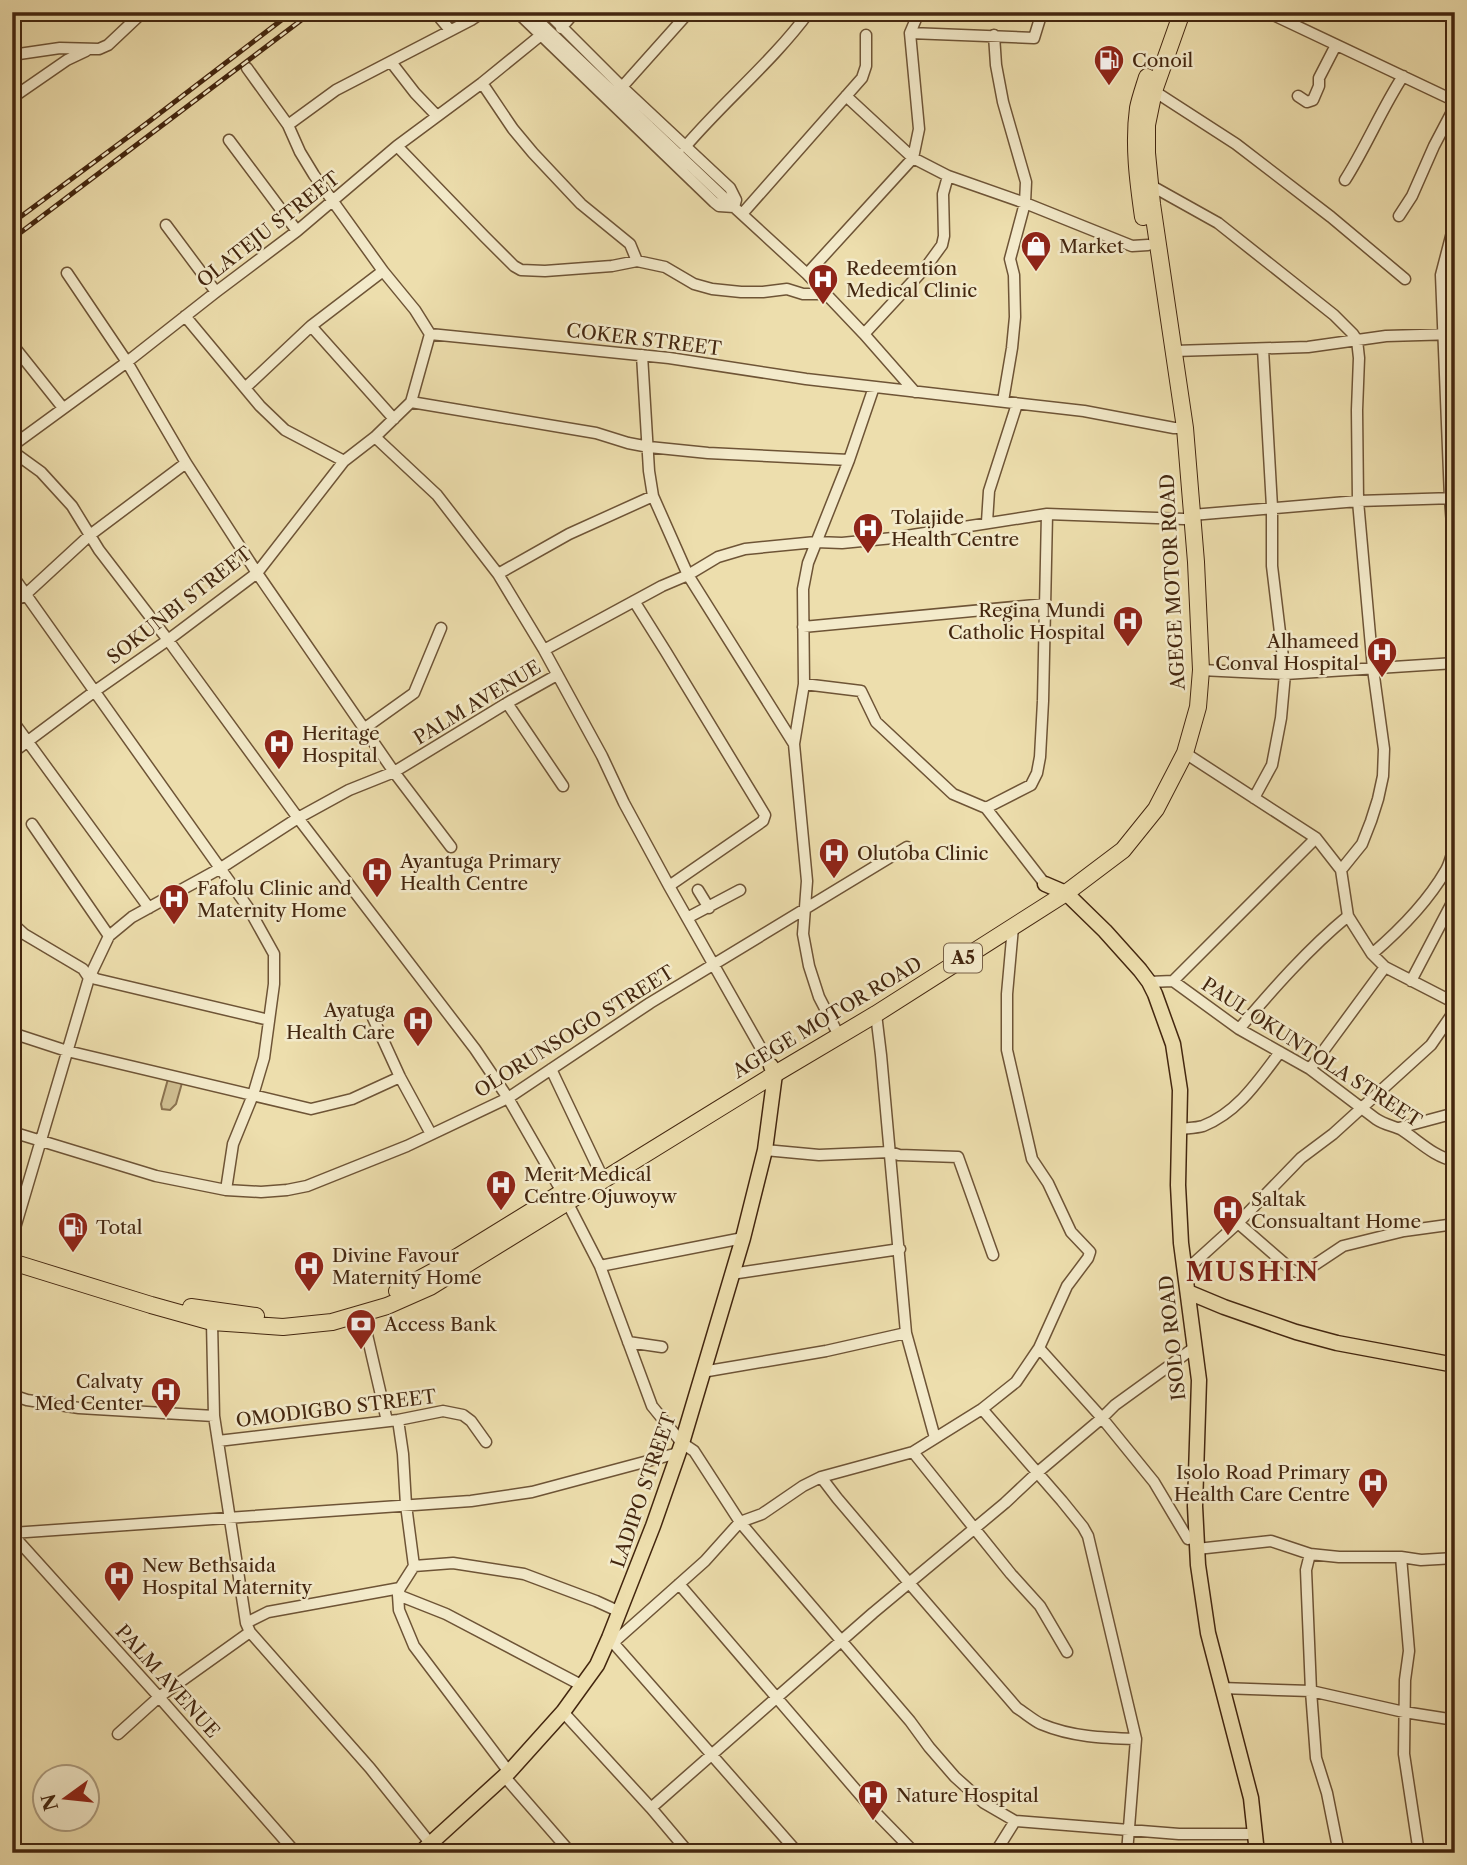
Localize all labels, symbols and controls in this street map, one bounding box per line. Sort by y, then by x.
fuel station icon: Conoil [1092,43,1126,87]
place label: Conoil [1132,49,1194,72]
street label: OLATEJU STREET [192,166,345,292]
shop icon: Market [1019,229,1053,273]
place label: Market [1059,235,1124,258]
place label: Redeemtion Medical Clinic [846,257,977,302]
hospital icon: Redeemtion Medical Clinic [806,262,840,306]
street label: COKER STREET [565,319,724,361]
street label: AGEGE MOTOR ROAD [1155,473,1190,692]
place label: Tolajide Health Centre [891,506,1019,551]
hospital icon: Tolajide Health Centre [851,511,885,555]
street label: SOKUNBI STREET [102,541,257,669]
place label: Regina Mundi Catholic Hospital [948,599,1105,644]
hospital icon: Regina Mundi Catholic Hospital [1111,604,1145,648]
place label: Alhameed Conval Hospital [1215,630,1359,675]
hospital icon: Alhameed Conval Hospital [1365,635,1399,679]
street label: PALM AVENUE [409,655,545,749]
place label: Heritage Hospital [302,722,380,767]
hospital icon: Heritage Hospital [262,727,296,771]
hospital icon: Olutoba Clinic [817,836,851,880]
place label: Olutoba Clinic [857,842,988,865]
place label: Ayantuga Primary Health Centre [399,850,561,895]
hospital icon: Ayantuga Primary Health Centre [360,855,394,899]
place label: Fafolu Clinic and Maternity Home [197,877,352,922]
hospital icon: Fafolu Clinic and Maternity Home [157,882,191,926]
road number: A5 [944,944,982,973]
street label: AGEGE MOTOR ROAD [728,952,926,1084]
street label: OLORUNSOGO STREET [470,960,679,1102]
street label: PAUL OKUNTOLA STREET [1197,973,1427,1133]
place label: Ayatuga Health Care [286,999,395,1044]
hospital icon: Ayatuga Health Care [401,1004,435,1048]
place label: Merit Medical Centre Ojuwoyw [524,1163,677,1208]
hospital icon: Merit Medical Centre Ojuwoyw [484,1168,518,1212]
place label: Saltak Consualtant Home [1251,1188,1421,1233]
hospital icon: Saltak Consualtant Home [1211,1193,1245,1237]
fuel station icon: Total [56,1210,90,1254]
place label: Total [96,1216,143,1239]
place label: Divine Favour Maternity Home [332,1244,482,1289]
hospital icon: Divine Favour Maternity Home [292,1249,326,1293]
district label: MUSHIN [1186,1256,1320,1288]
street label: ISOLO ROAD [1154,1274,1191,1402]
bank icon: Access Bank [344,1307,378,1351]
place label: Access Bank [383,1313,497,1336]
place label: Calvaty Med Center [34,1370,143,1415]
hospital icon: Calvaty Med Center [149,1375,183,1419]
street label: OMODIGBO STREET [235,1385,438,1432]
street label: LADIPO STREET [606,1409,681,1571]
place label: Isolo Road Primary Health Care Centre [1174,1461,1350,1506]
hospital icon: Isolo Road Primary Health Care Centre [1356,1466,1390,1510]
place label: New Bethsaida Hospital Maternity [142,1554,313,1599]
hospital icon: New Bethsaida Hospital Maternity [102,1559,136,1603]
street label: PALM AVENUE [111,1620,224,1743]
north arrow [32,1764,102,1834]
hospital icon: Nature Hospital [856,1778,890,1822]
place label: Nature Hospital [896,1784,1039,1807]
text: N [37,1791,63,1813]

